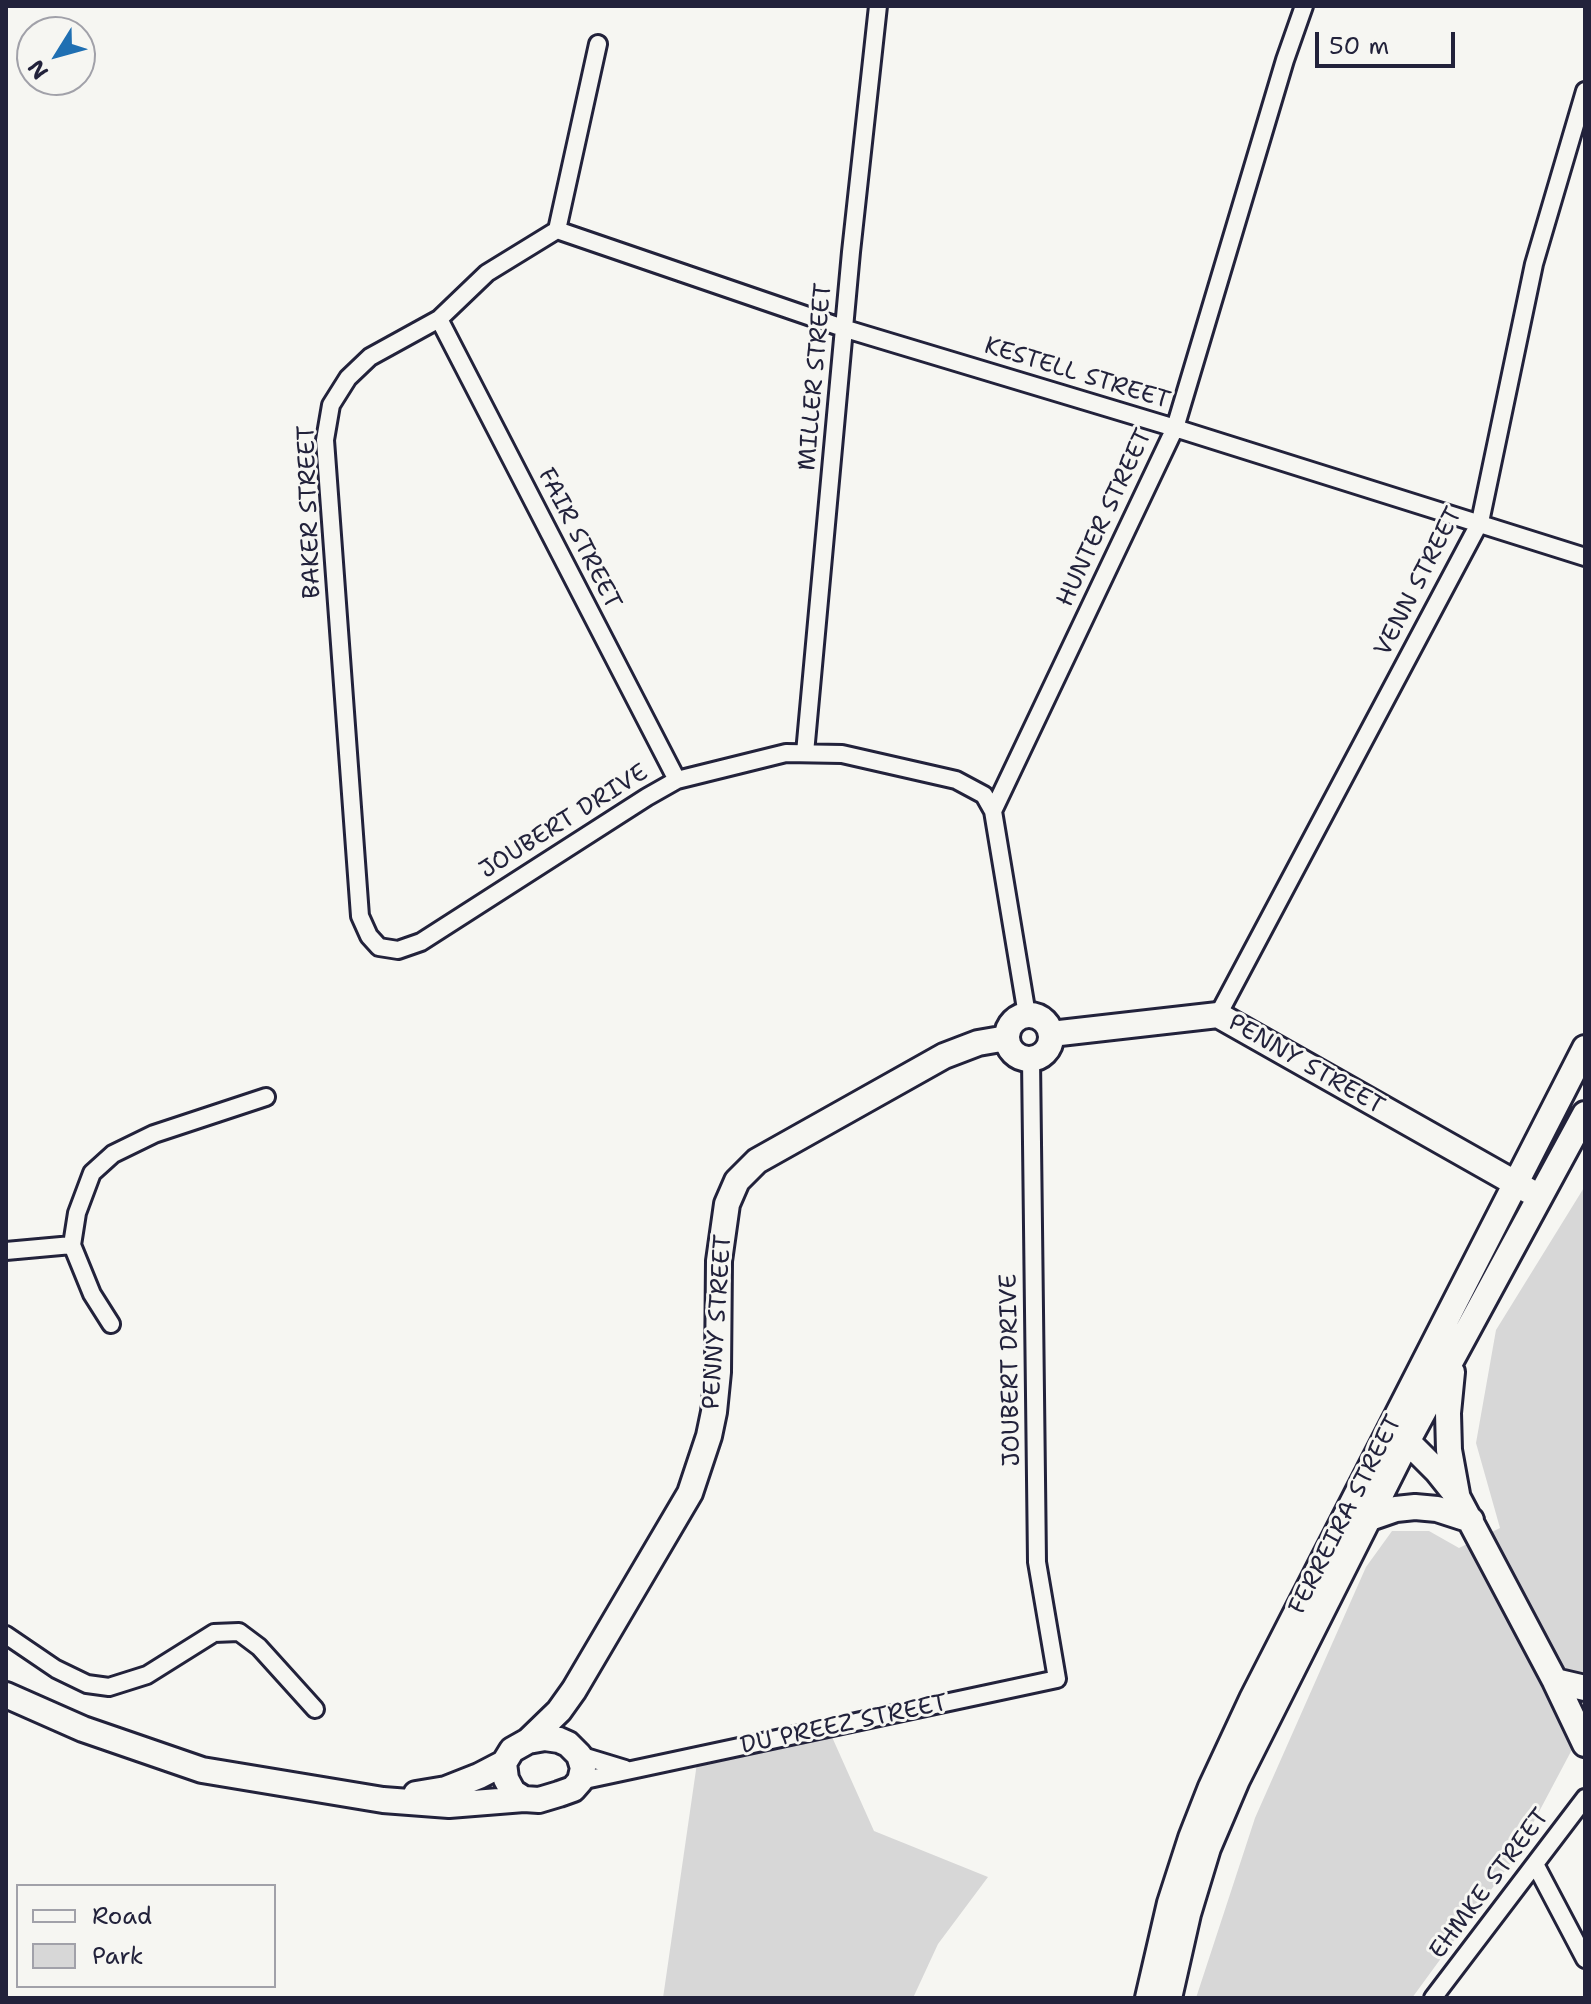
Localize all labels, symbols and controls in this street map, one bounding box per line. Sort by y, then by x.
north arrow [16,16,96,96]
scale bar [1319,16,1459,66]
text: 50 m [1329,30,1389,62]
text: N [21,54,55,85]
street label: MILLER STREET [793,282,839,472]
street label: KESTELL STREET [981,332,1173,416]
street label: BAKER STREET [293,425,327,599]
street label: HUNTER STREET [1051,425,1159,611]
street label: FAIR STREET [531,464,627,614]
street label: VENN STREET [1369,503,1469,661]
street label: JOUBERT DRIVE [474,759,654,885]
street label: PENNY STREET [1223,1009,1389,1121]
street label: PENNY STREET [698,1233,738,1411]
street label: JOUBERT DRIVE [995,1273,1027,1467]
street label: FERREIRA STREET [1283,1411,1409,1619]
street label: DU PREEZ STREET [738,1689,950,1761]
street label: EHMKE STREET [1424,1803,1556,1965]
legend [16,1884,276,1988]
text: Road [92,1900,152,1932]
text: Park [92,1940,144,1972]

